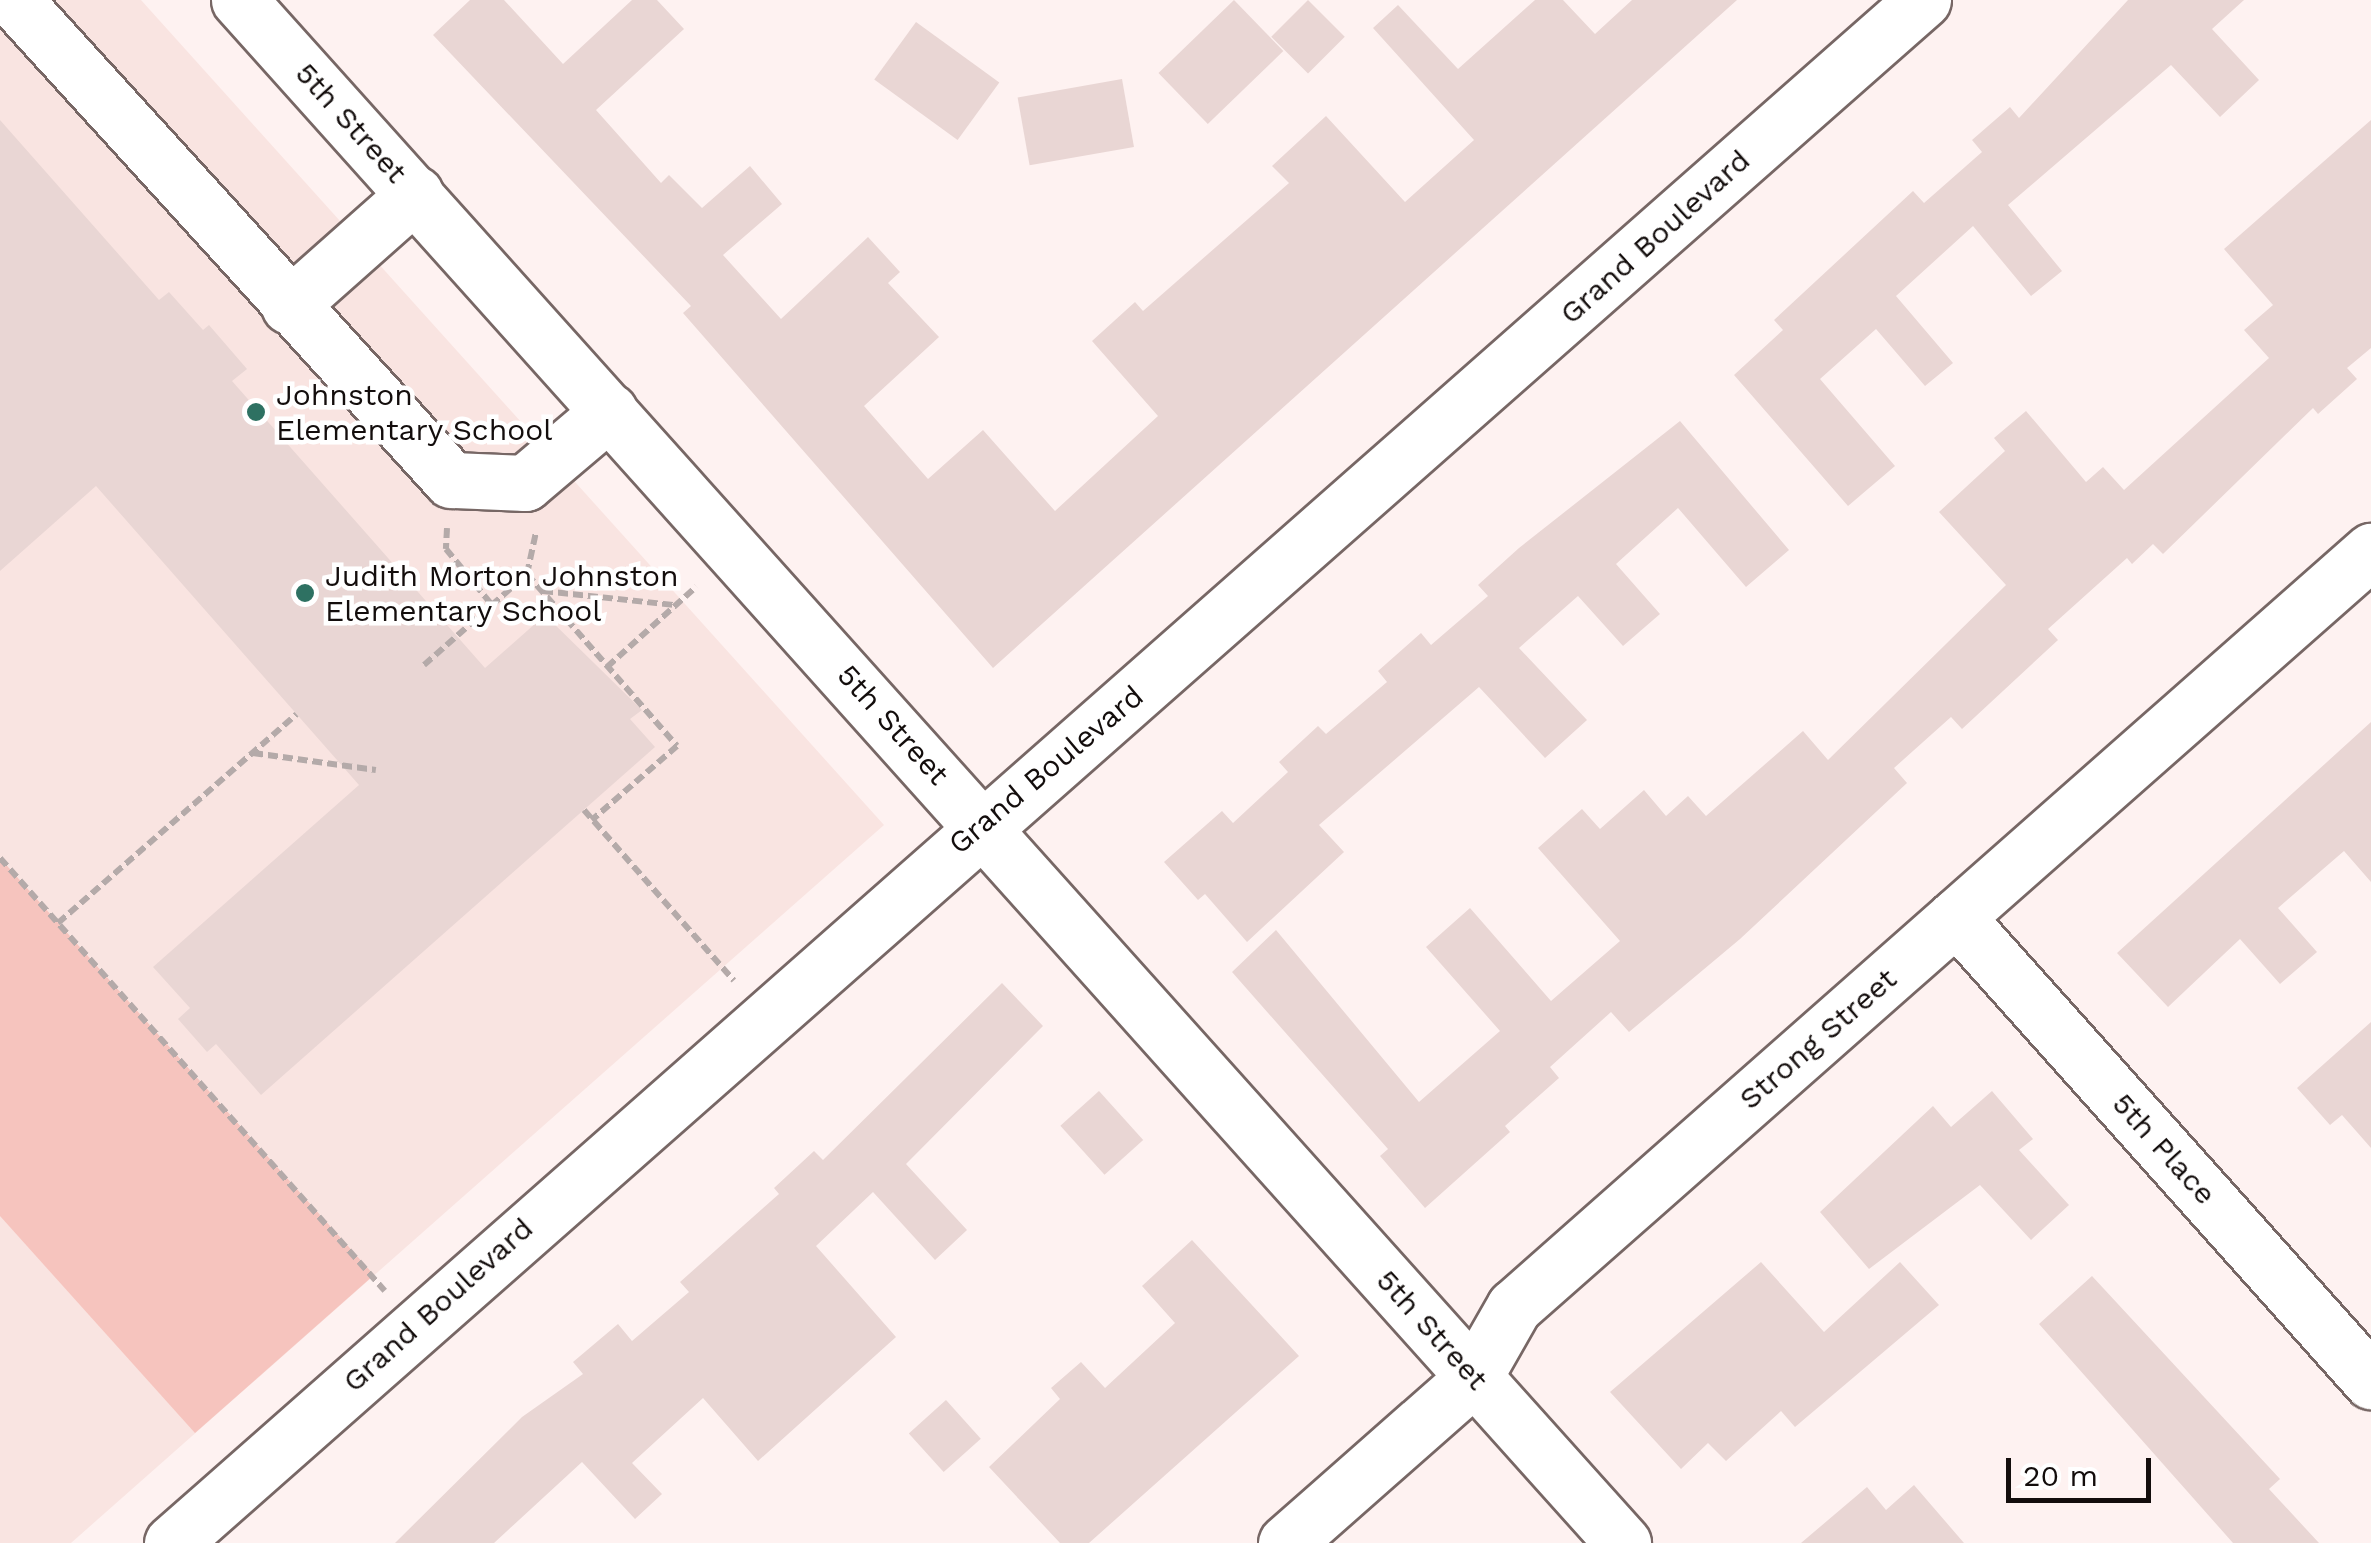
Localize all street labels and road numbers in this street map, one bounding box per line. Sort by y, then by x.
street label: 5th Street [288,56,414,190]
street label: Grand Boulevard [1553,142,1757,332]
street label: 5th Street [830,658,956,792]
street label: Grand Boulevard [941,678,1151,862]
street label: Strong Street [1732,961,1904,1117]
street label: 5th Place [2105,1086,2223,1212]
street label: Grand Boulevard [336,1210,540,1400]
street label: 5th Street [1369,1263,1495,1397]

